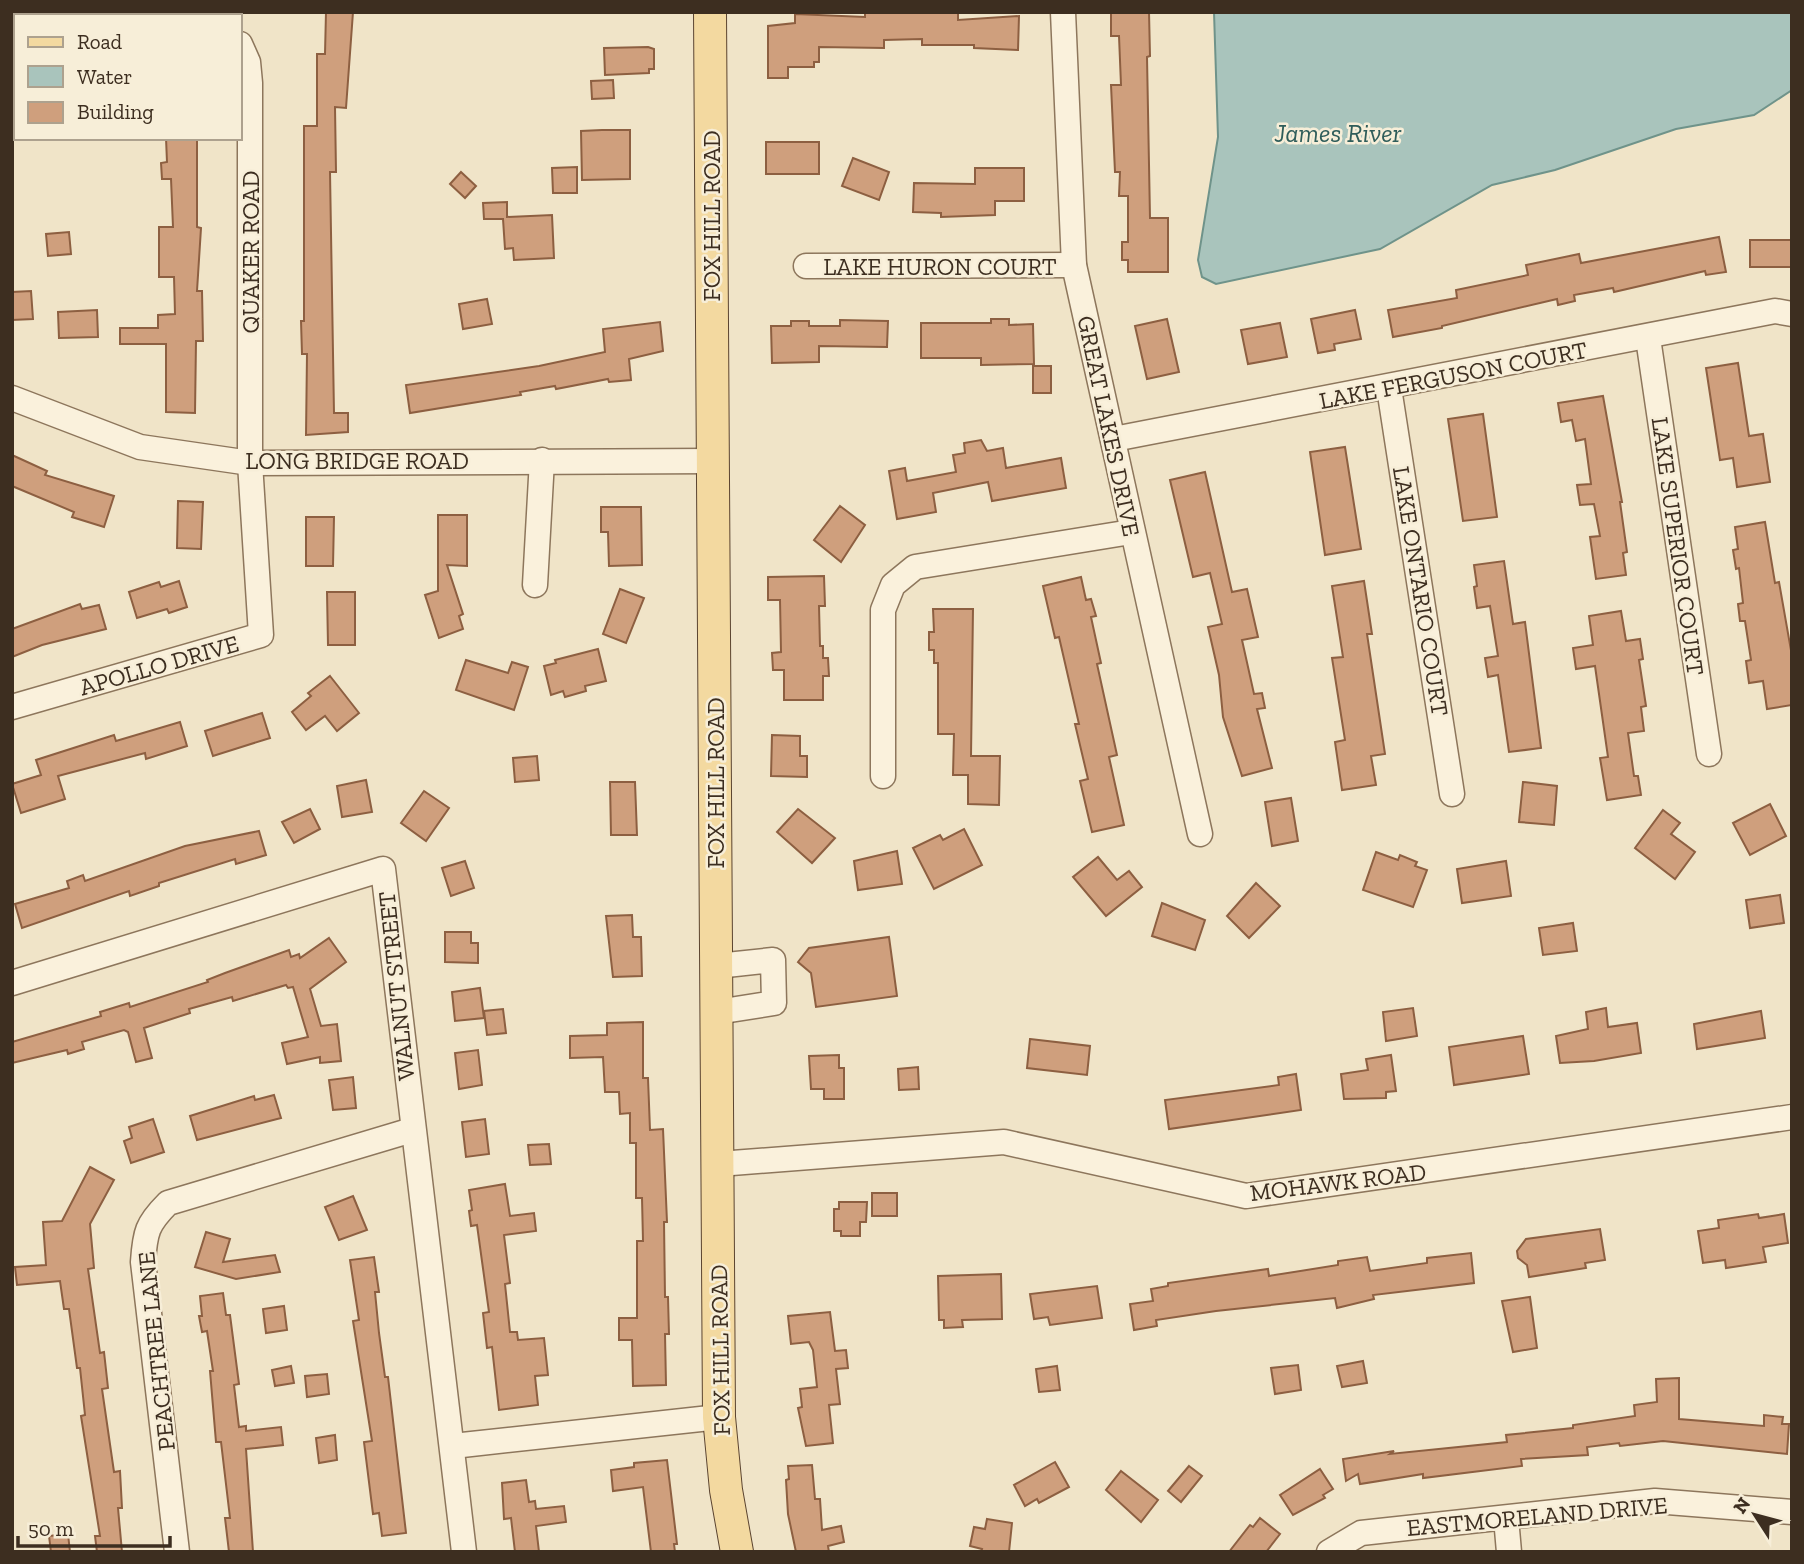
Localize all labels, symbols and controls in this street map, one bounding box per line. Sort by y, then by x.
legend [14,14,242,140]
text: Road [77,29,123,54]
text: Water [77,64,132,89]
text: Building [77,99,154,124]
water label: James River [1274,117,1402,149]
street label: FOX HILL ROAD [697,130,726,302]
street label: QUAKER ROAD [236,171,265,333]
street label: LAKE HURON COURT [823,252,1057,281]
street label: GREAT LAKES DRIVE [1071,313,1147,539]
street label: LAKE FERGUSON COURT [1317,335,1589,415]
street label: LAKE SUPERIOR COURT [1646,415,1711,677]
street label: LONG BRIDGE ROAD [245,446,469,475]
street label: LAKE ONTARIO COURT [1387,464,1455,718]
street label: APOLLO DRIVE [76,628,242,702]
street label: FOX HILL ROAD [701,697,730,869]
street label: WALNUT STREET [372,890,420,1082]
street label: MOHAWK ROAD [1248,1157,1428,1207]
street label: PEACHTREE LANE [131,1250,181,1452]
street label: FOX HILL ROAD [704,1264,736,1436]
north arrow [1720,1480,1790,1550]
street label: EASTMORELAND DRIVE [1405,1490,1669,1542]
text: N [1728,1493,1755,1518]
scale bar [18,1504,170,1548]
text: 50 m [28,1516,74,1541]

